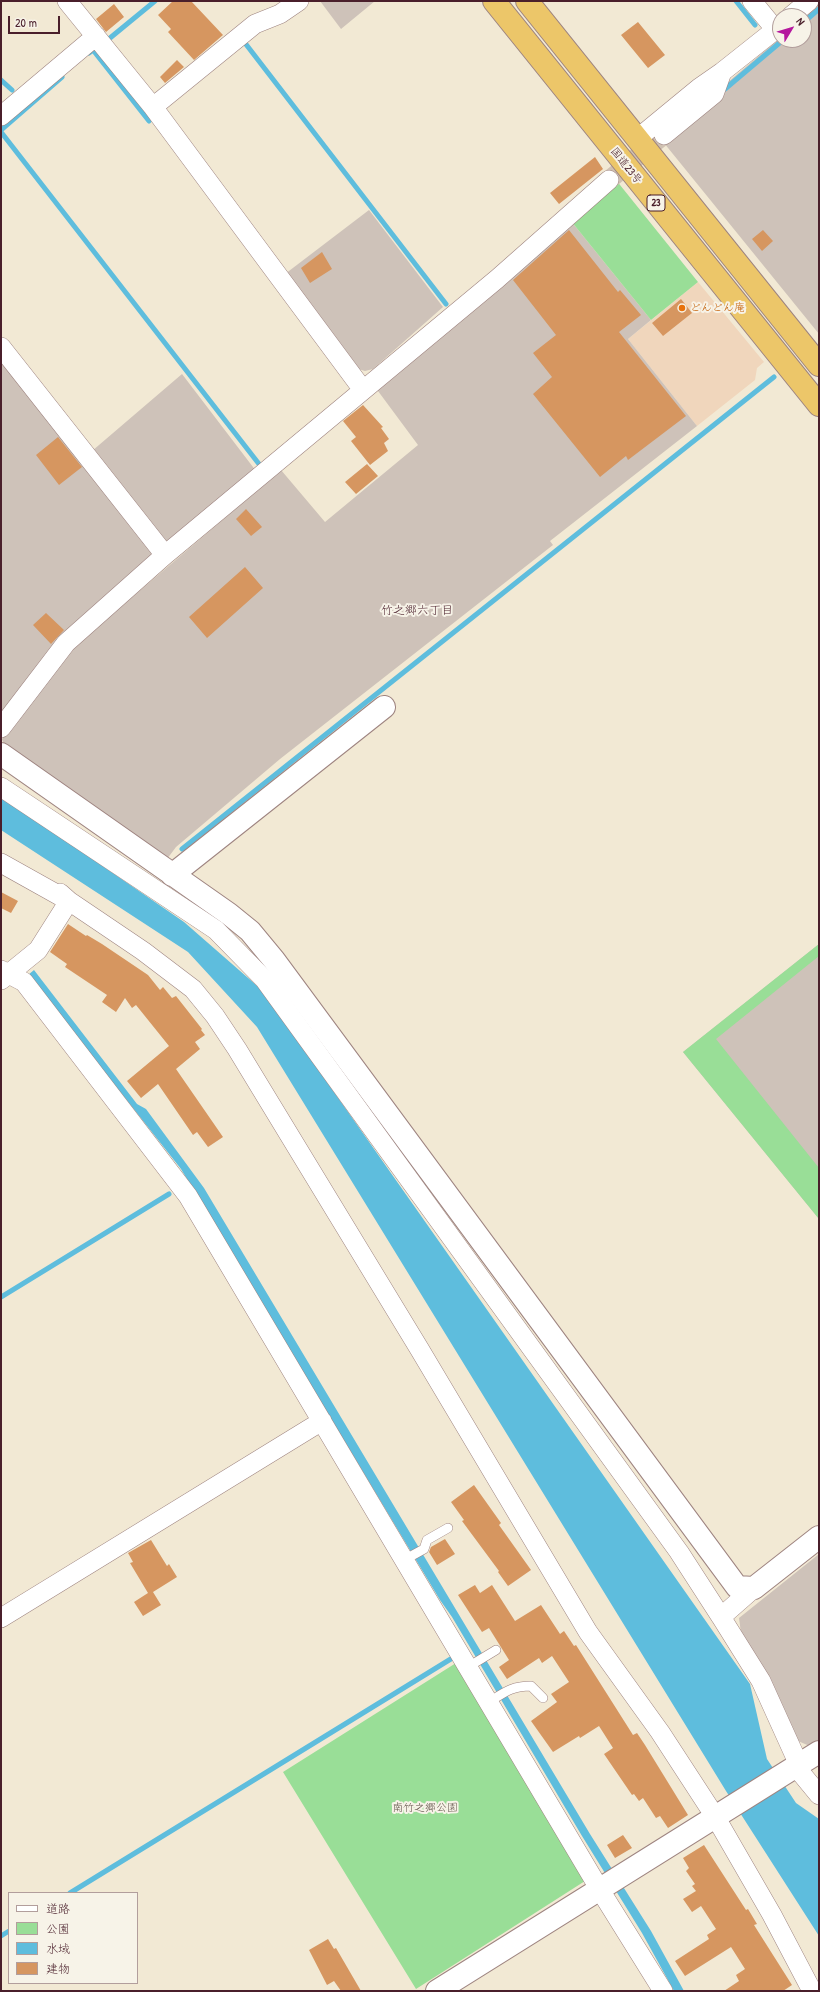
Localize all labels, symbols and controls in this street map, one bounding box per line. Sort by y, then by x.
scale bar [10,8,62,34]
north arrow [772,8,812,48]
text: 20 m [15,14,37,31]
text: N [793,15,808,28]
street label: 国道23号 [607,145,645,187]
road number: 23 [647,195,665,211]
place label: どんどん庵 [690,301,745,315]
marker: どんどん庵 [677,303,687,313]
district label: 竹之郷六丁目 [381,604,453,618]
park label: 南竹之郷公園 [392,1801,458,1815]
legend [8,1892,138,1984]
text: 道路 [46,1900,70,1917]
text: 公園 [46,1920,70,1937]
text: 水域 [46,1940,70,1957]
text: 建物 [46,1960,70,1977]

